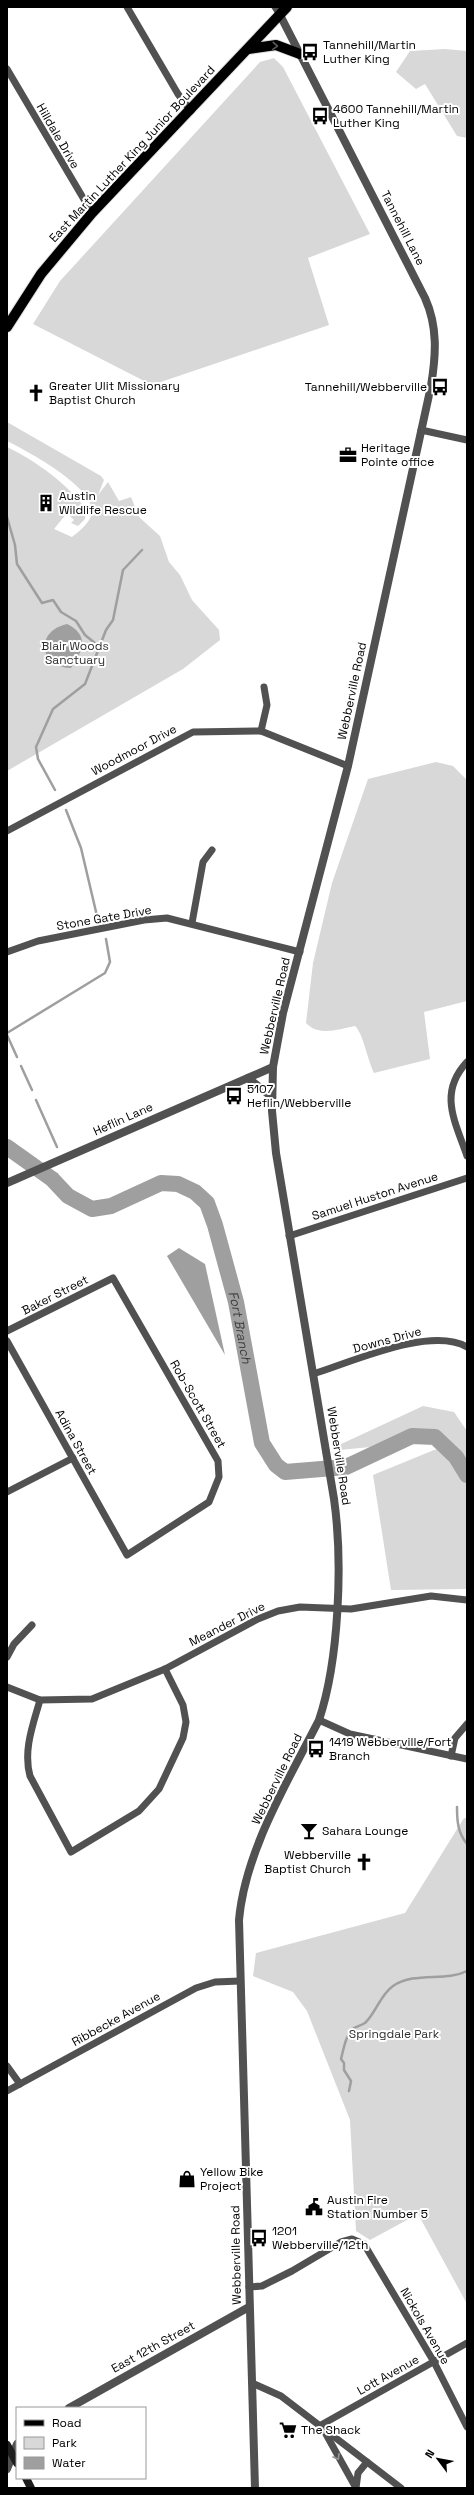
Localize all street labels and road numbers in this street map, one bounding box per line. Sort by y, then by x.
street label: East Martin Luther King Junior Boulevard [46,62,218,246]
street label: Hilldale Drive [33,100,83,172]
street label: Tannehill Lane [377,188,429,268]
street label: Webberville Road [334,641,370,741]
street label: Woodmoor Drive [89,721,179,779]
street label: Stone Gate Drive [55,902,153,934]
street label: Webberville Road [256,956,294,1056]
street label: Heflin Lane [91,1099,155,1139]
street label: Samuel Huston Avenue [310,1168,440,1224]
street label: Baker Street [19,1271,91,1319]
street label: Downs Drive [351,1323,423,1357]
street label: Rob-Scott Street [166,1357,230,1451]
street label: Webberville Road [323,1406,355,1506]
street label: Adina Street [51,1407,101,1477]
street label: Meander Drive [186,1598,268,1650]
street label: Webberville Road [248,1731,306,1827]
street label: Ribbecke Avenue [69,1988,163,2050]
street label: Webberville Road [227,2205,245,2305]
street label: Nickols Avenue [397,2285,453,2367]
street label: East 12th Street [108,2317,198,2377]
street label: Lott Avenue [354,2351,422,2399]

